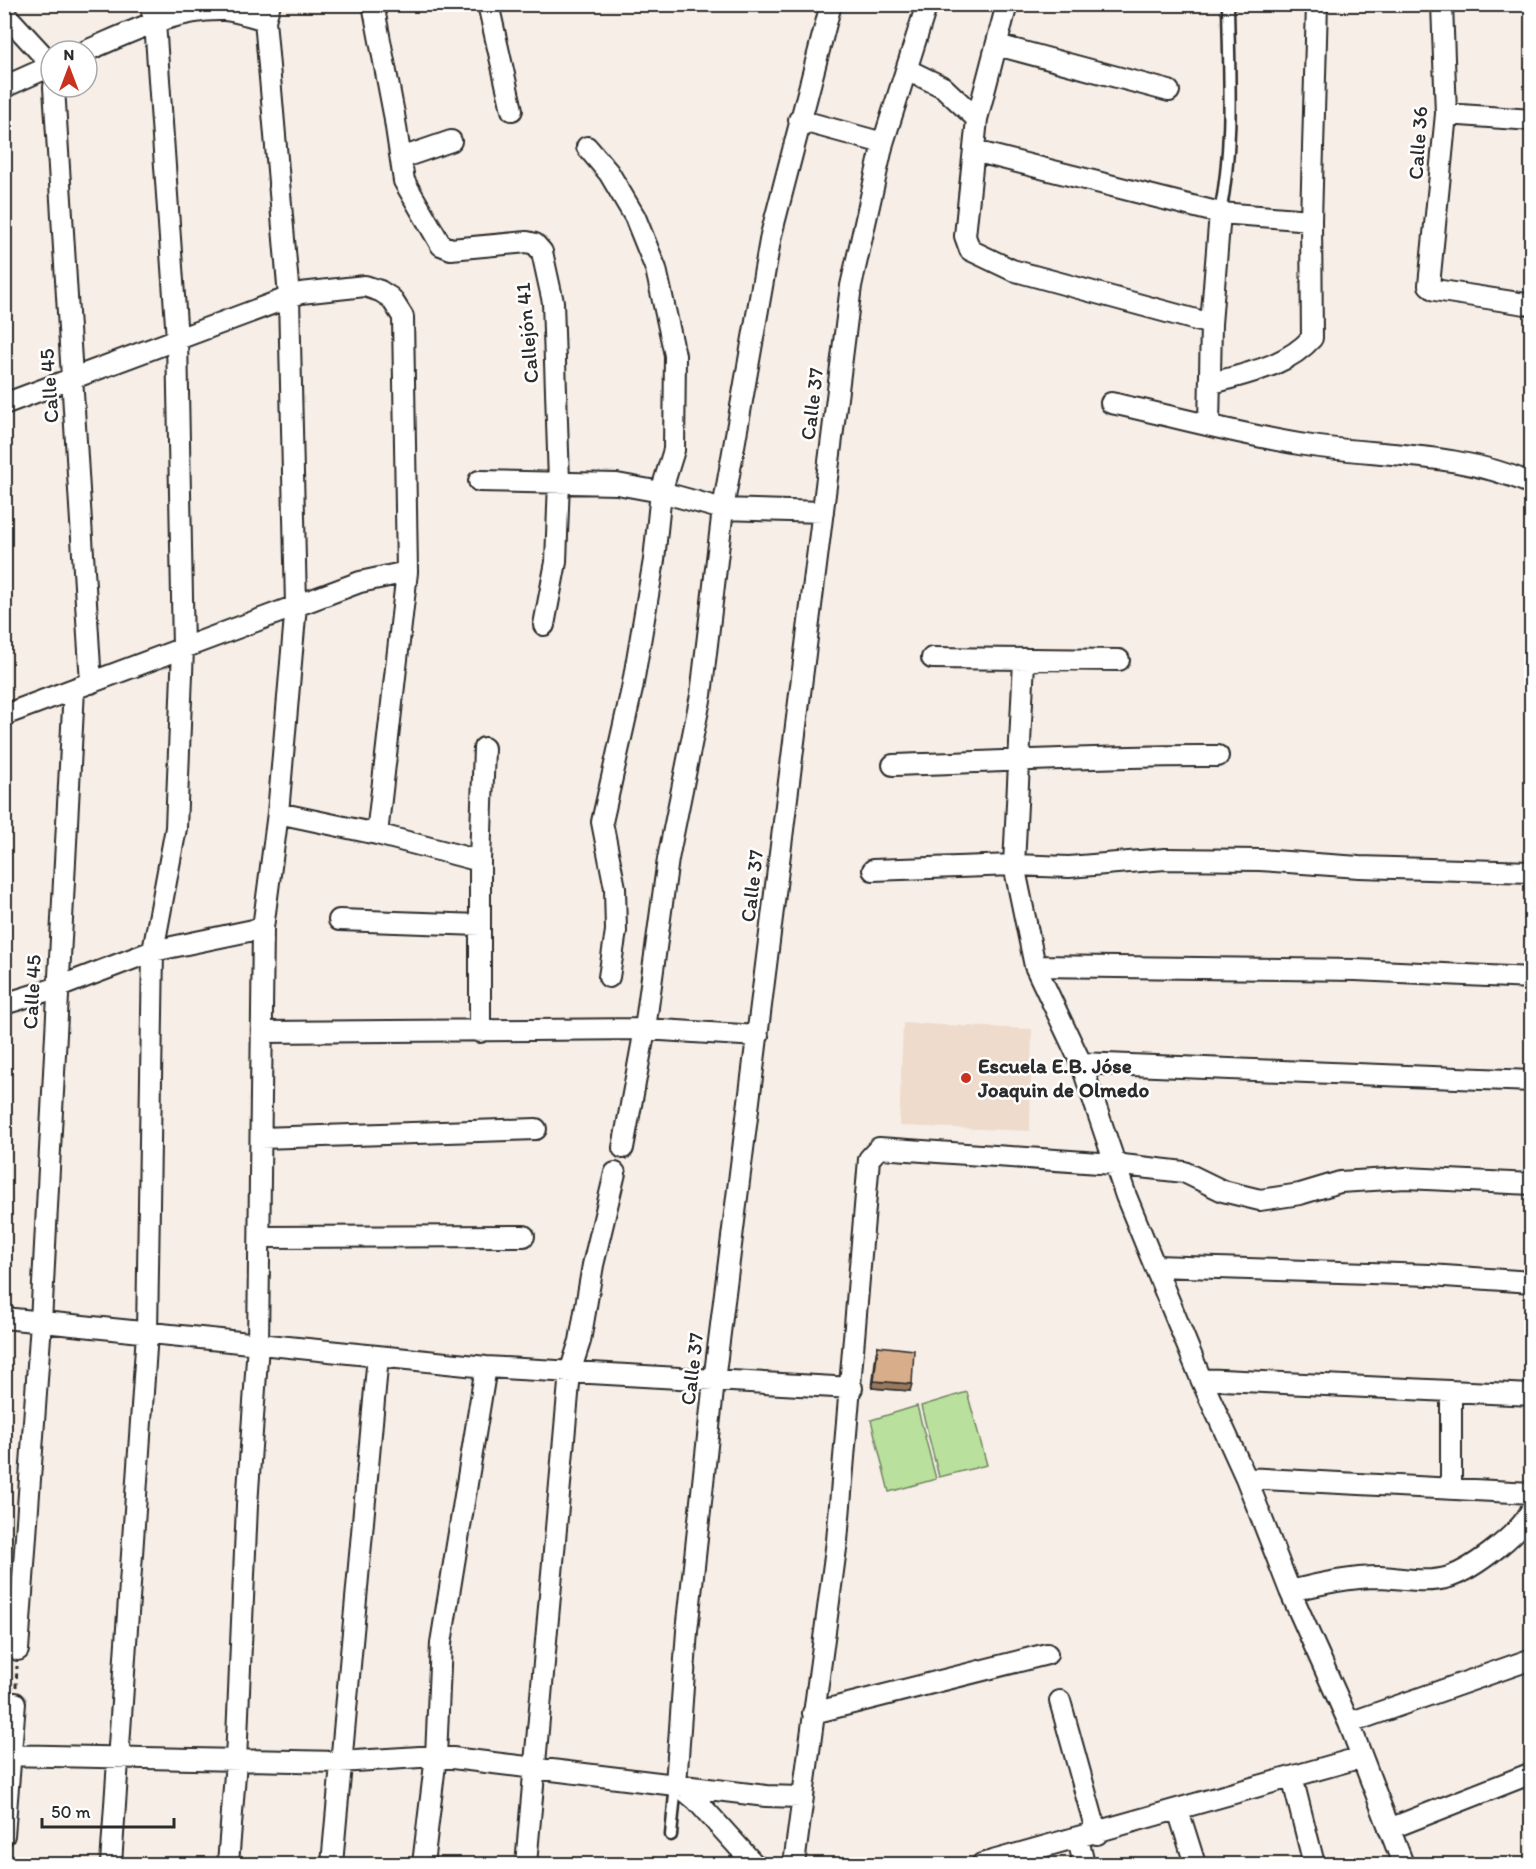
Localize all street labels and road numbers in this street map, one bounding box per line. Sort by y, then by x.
street label: Calle 36 [1402,105,1433,181]
street label: Callejón 41 [510,281,543,385]
street label: Calle 45 [33,348,64,424]
street label: Calle 37 [795,366,828,442]
street label: Calle 37 [735,848,768,924]
street label: Calle 45 [17,954,46,1030]
street label: Calle 37 [675,1331,708,1407]

